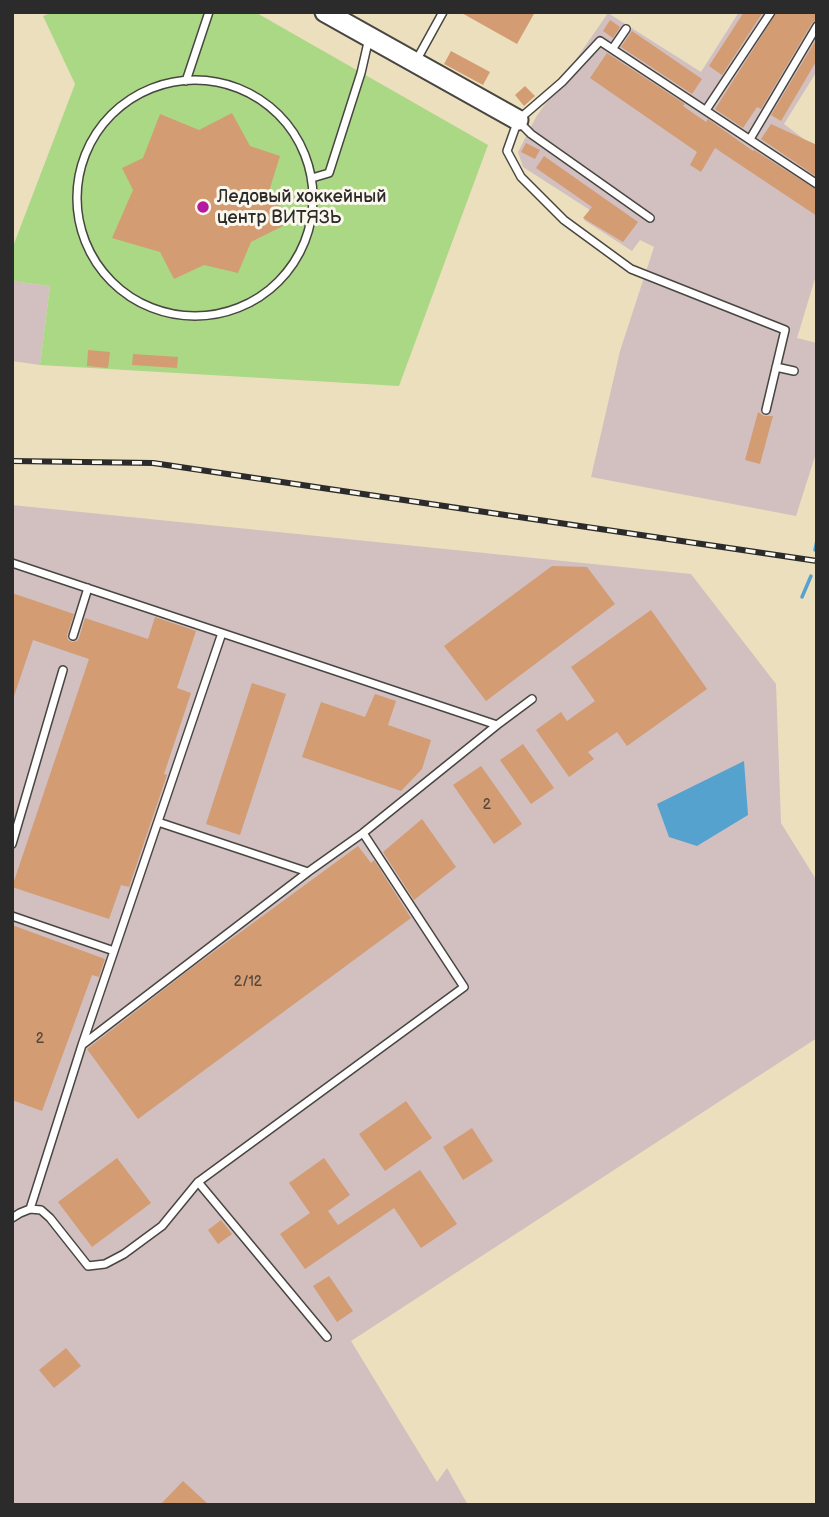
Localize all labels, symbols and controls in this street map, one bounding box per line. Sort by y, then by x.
place label: Ледовый хоккейный центр ВИТЯЗЬ [217,186,387,228]
marker: Ледовый хоккейный центр ВИТЯЗЬ [195,199,211,215]
house number: 2 [483,797,491,813]
house number: 2/12 [234,974,262,990]
house number: 2 [36,1031,44,1047]

